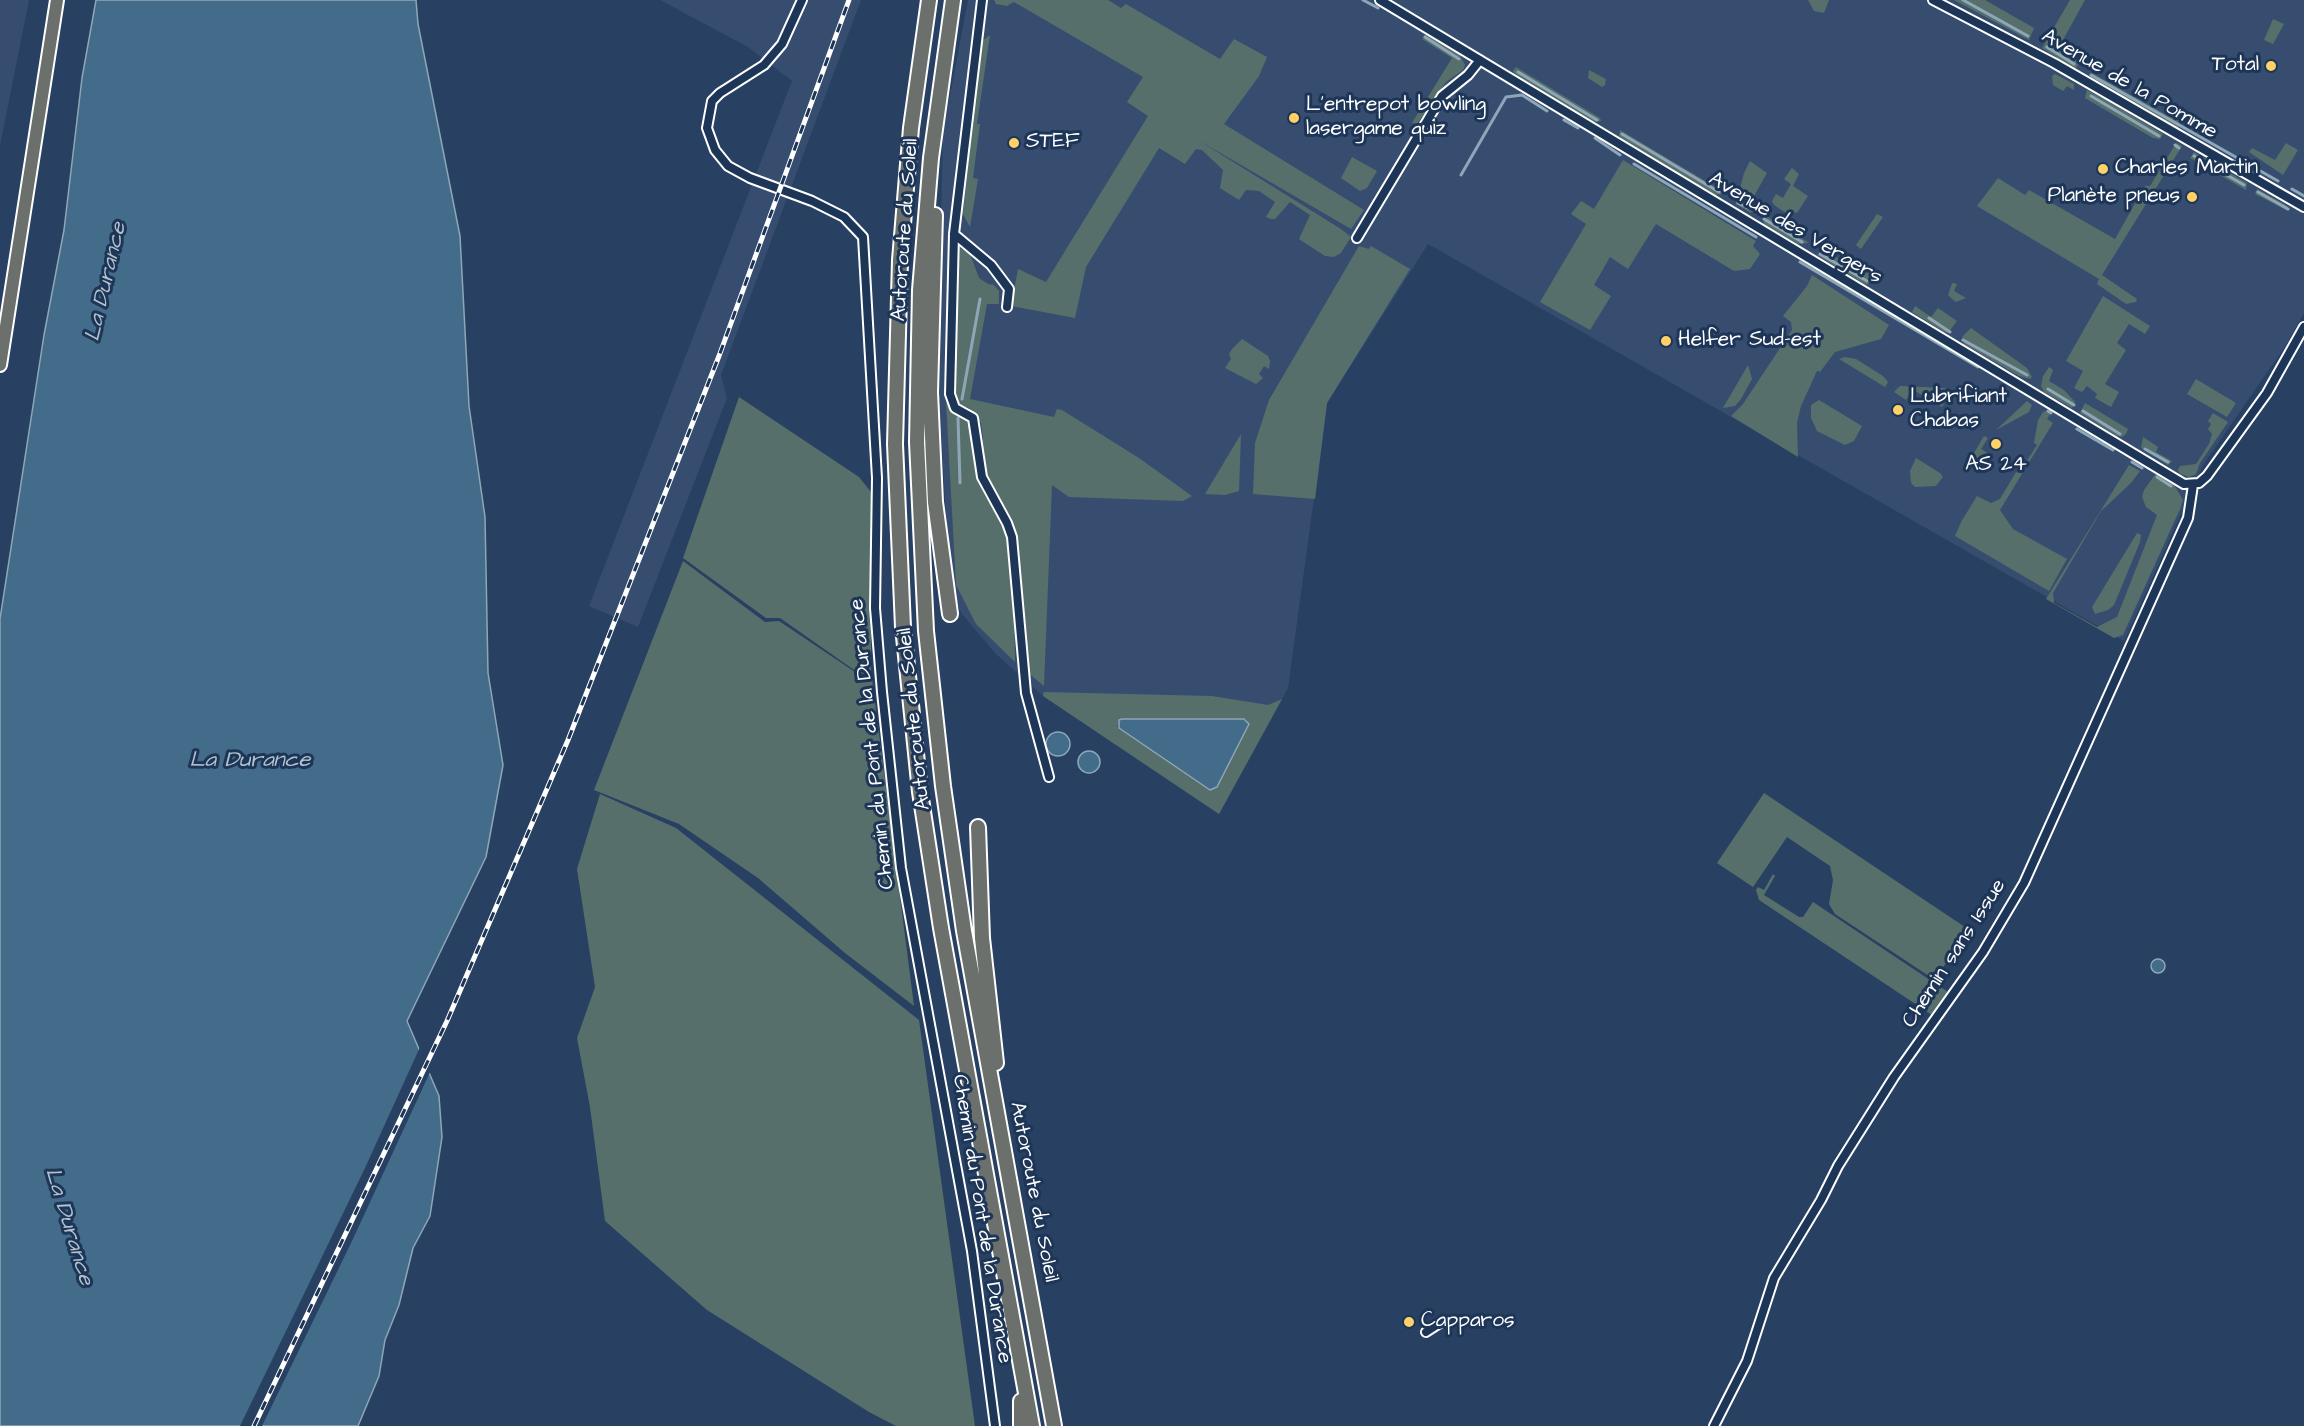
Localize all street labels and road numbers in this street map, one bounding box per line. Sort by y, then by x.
street label: Avenue de la Pomme [2037,24,2221,146]
street label: Autoroute du Soleil [887,138,925,322]
street label: Avenue des Vergers [1704,167,1886,291]
street label: Chemin du Pont de la Durance [845,597,901,891]
street label: Autoroute du Soleil [893,627,937,811]
street label: Chemin sans Issue [1898,875,2012,1033]
street label: Chemin du Pont de la Durance [946,1073,1016,1365]
street label: Autoroute du Soleil [1003,1100,1063,1284]

